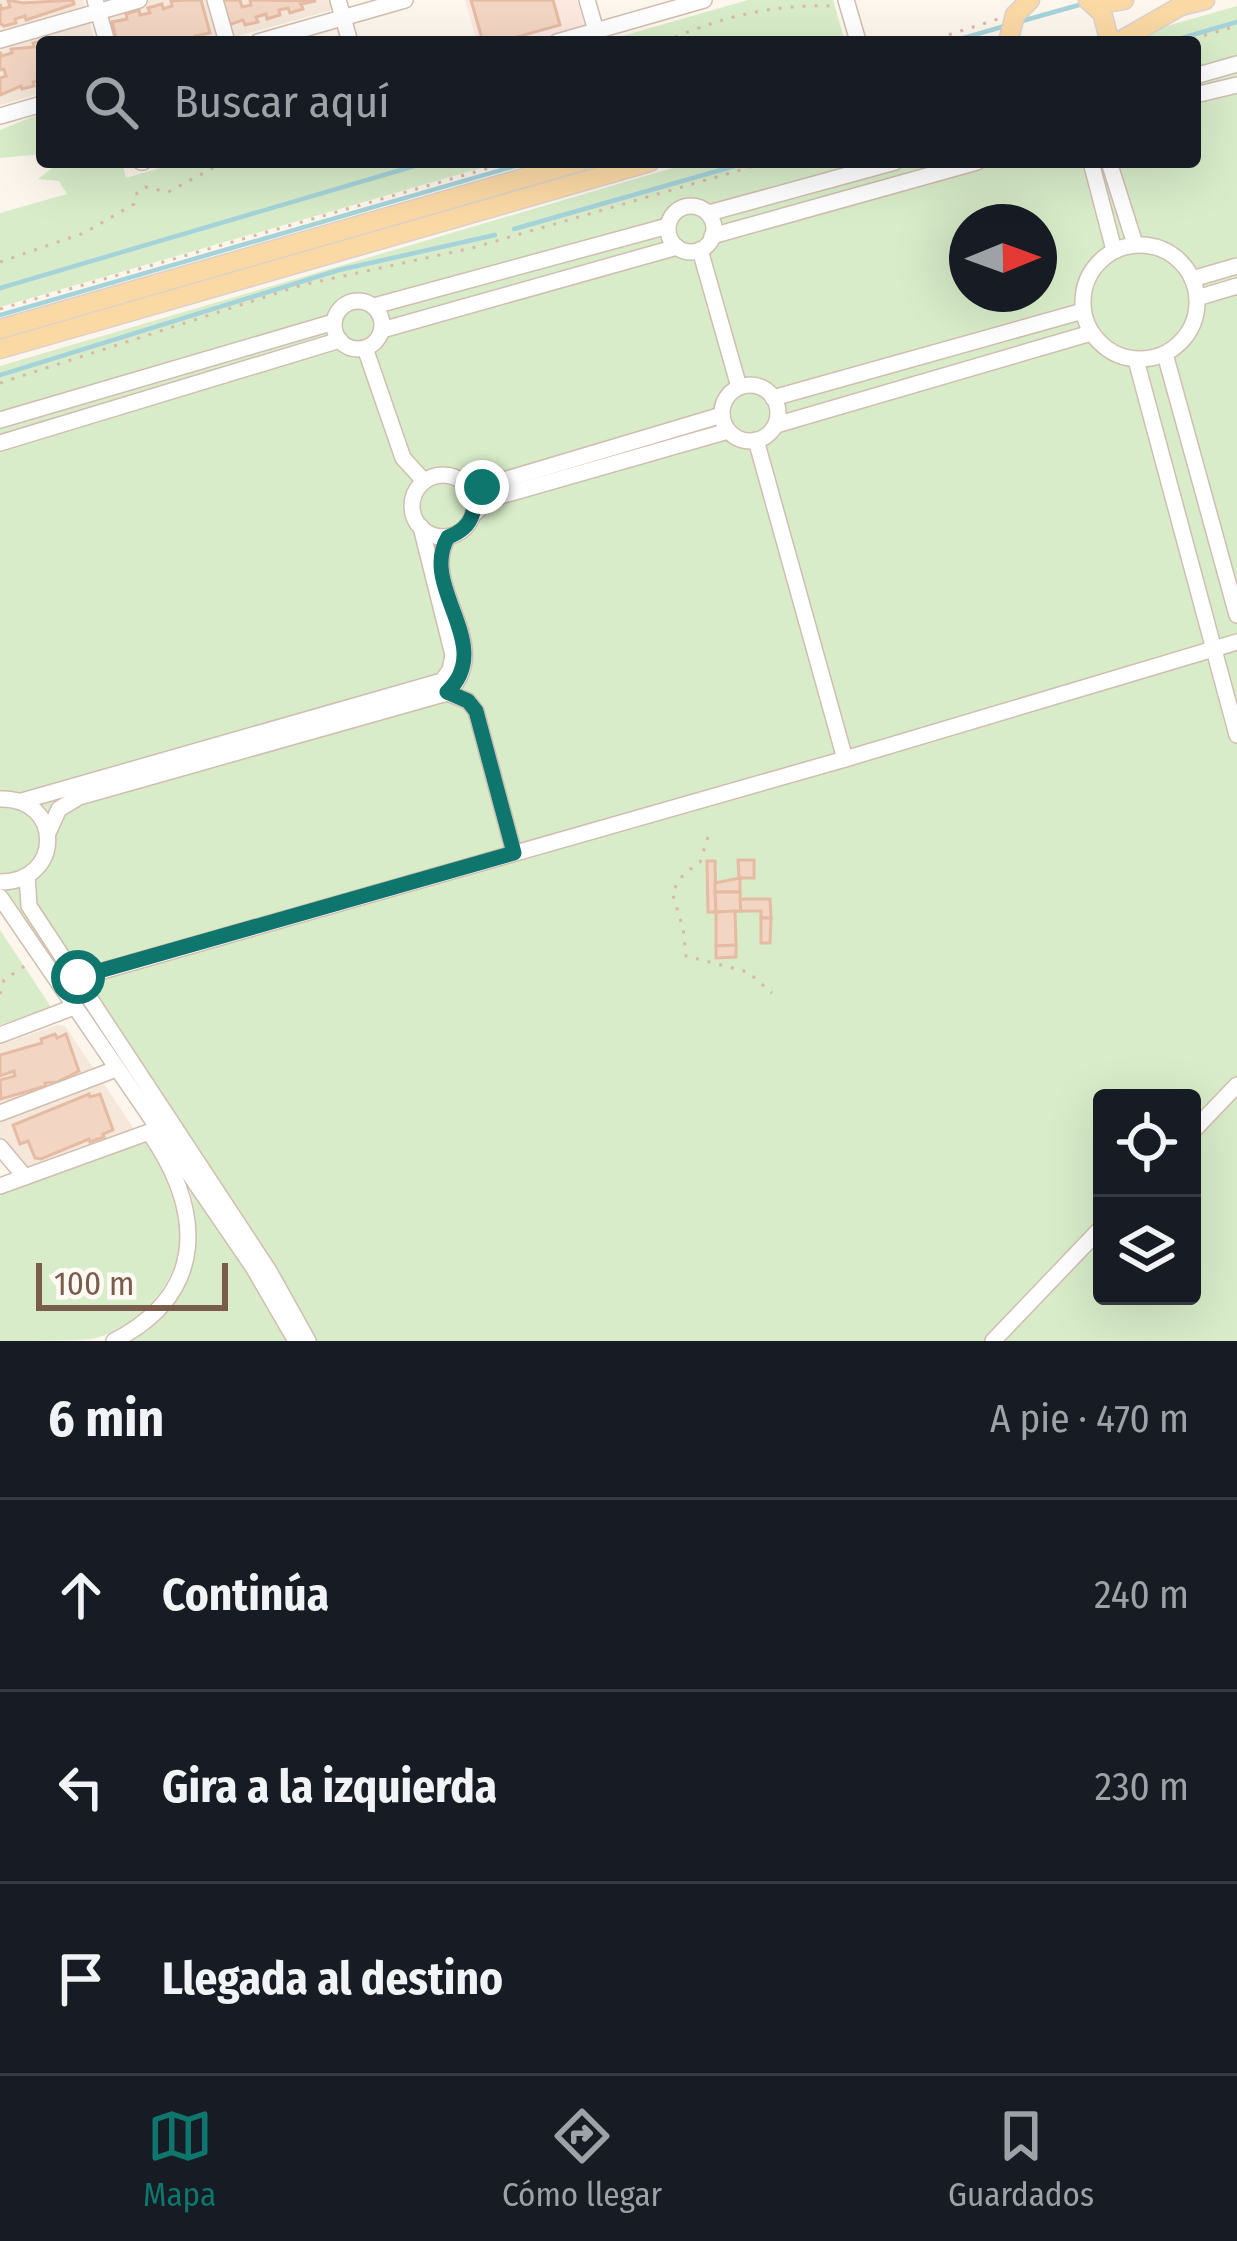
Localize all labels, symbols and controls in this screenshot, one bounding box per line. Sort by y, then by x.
search box [36,36,1201,168]
icon: search [78,69,144,135]
text: Buscar aquí [174,75,390,129]
north arrow [949,204,1057,312]
route end [455,460,509,514]
route start [51,950,105,1004]
map controls [1093,1089,1201,1305]
button: locate [1093,1089,1201,1197]
button: layers [1093,1197,1201,1305]
scale bar [36,1257,228,1310]
text: 100 m [54,1264,134,1304]
text: 6 min [48,1388,164,1450]
text: A pie · 470 m [990,1396,1189,1442]
icon: ahead [48,1562,114,1628]
text: Continúa [162,1568,329,1622]
text: 240 m [1094,1572,1189,1618]
icon: left [48,1754,114,1820]
text: Gira a la izquierda [162,1760,497,1814]
text: 230 m [1095,1764,1189,1810]
icon: arrive [48,1946,114,2012]
text: Llegada al destino [162,1952,503,2006]
tab: Mapa [143,2103,216,2215]
tab: Cómo llegar [502,2103,662,2215]
tab: Guardados [948,2103,1094,2215]

